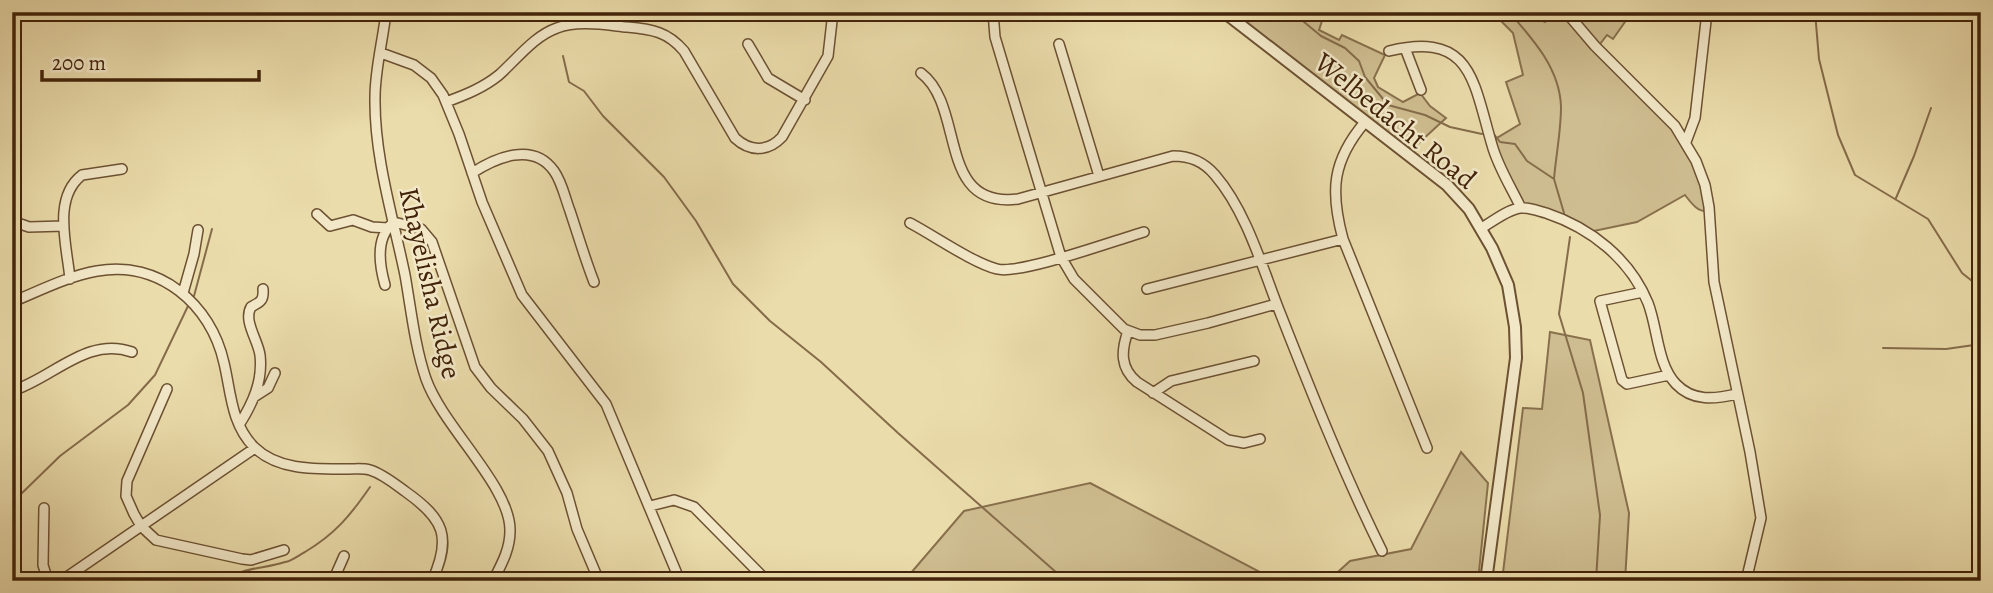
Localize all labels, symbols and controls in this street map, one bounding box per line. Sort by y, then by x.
scale bar [42,38,259,82]
street label: Welbedacht Road [1306,43,1485,198]
text: 200 m [52,49,106,77]
street label: Khayelisha Ridge [390,184,471,383]

